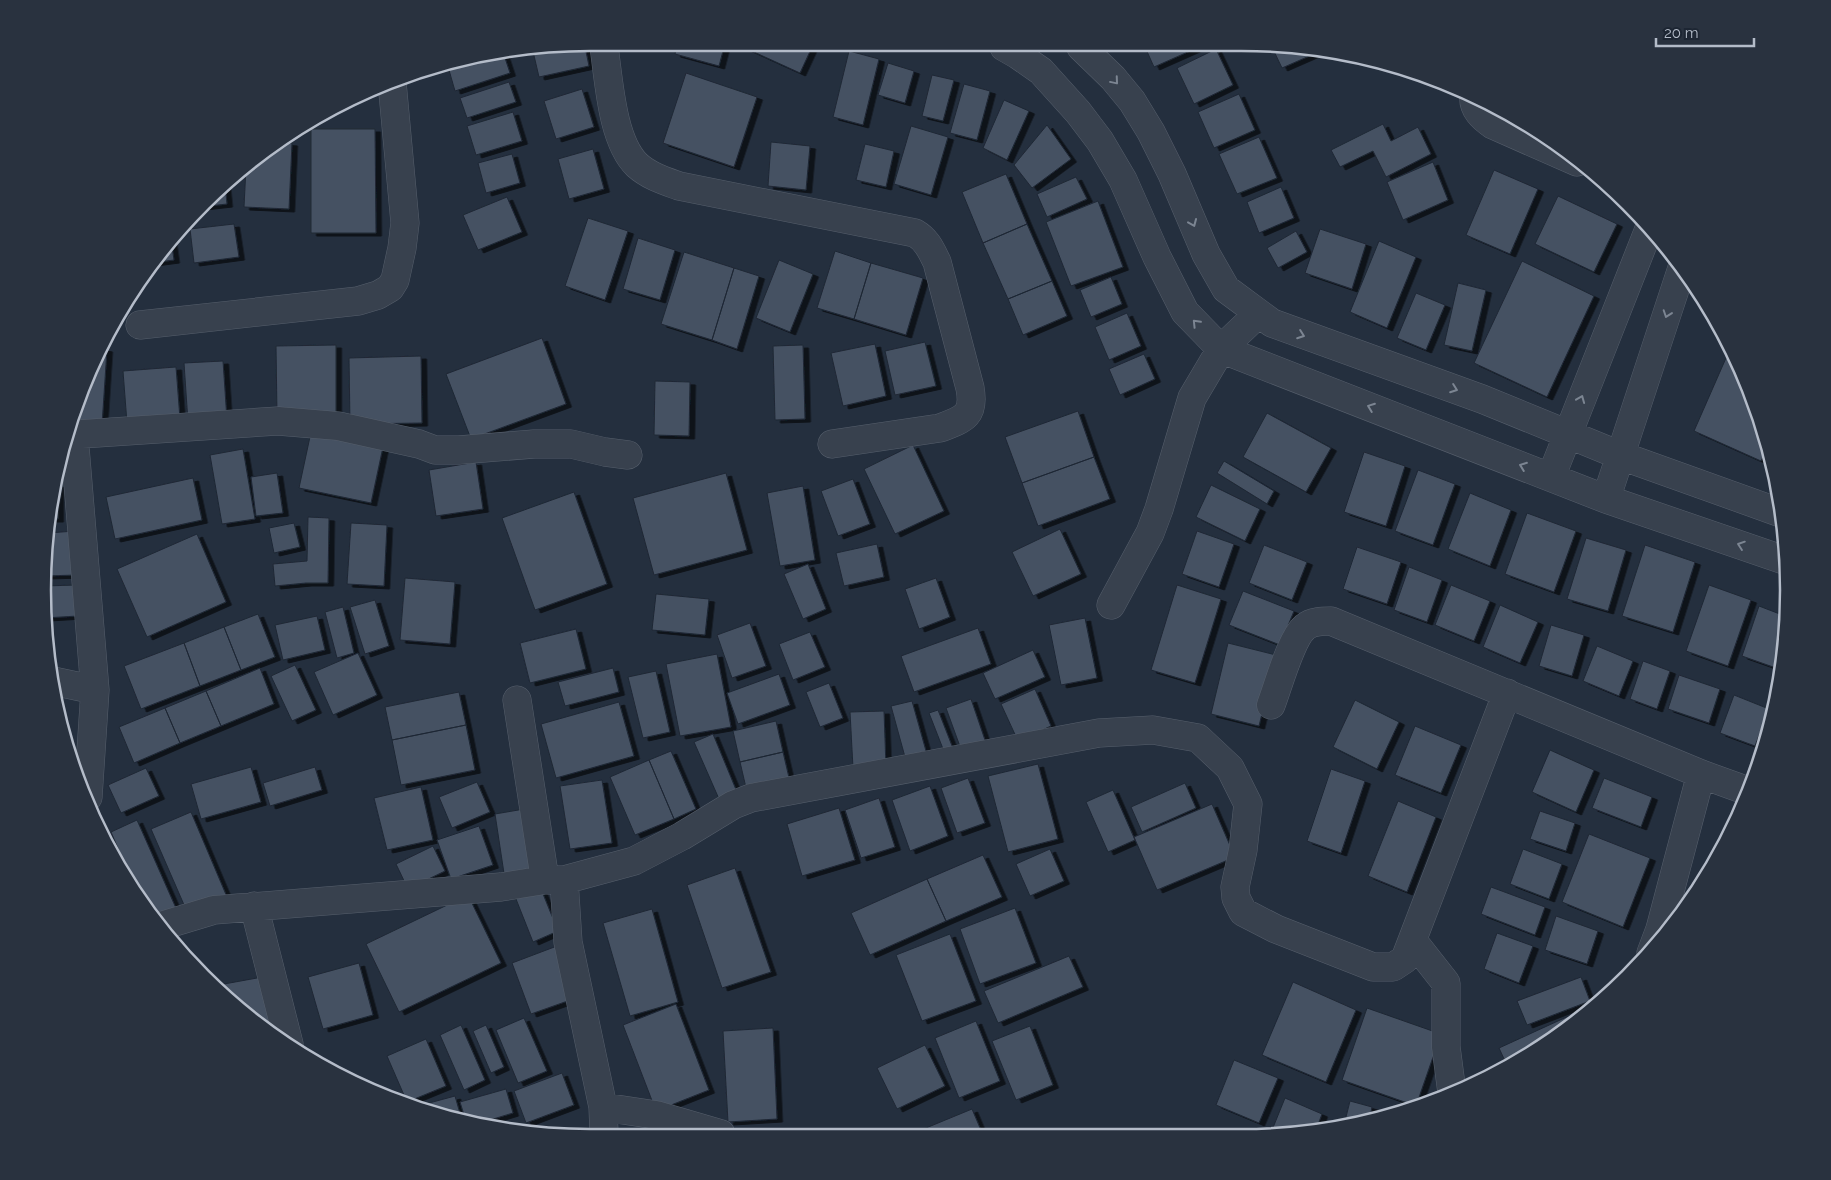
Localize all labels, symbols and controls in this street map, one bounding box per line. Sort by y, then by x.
scale bar [1656,15,1754,47]
text: 20 m [1664,24,1699,42]
one-way arrow [1110,75,1118,84]
one-way arrow [1186,218,1197,227]
one-way arrow [1663,309,1673,318]
one-way arrow [1193,319,1202,328]
one-way arrow [1296,329,1305,339]
one-way arrow [1449,383,1458,393]
one-way arrow [1575,395,1585,404]
one-way arrow [1367,403,1376,413]
one-way arrow [1519,462,1527,472]
one-way arrow [1737,541,1746,551]

